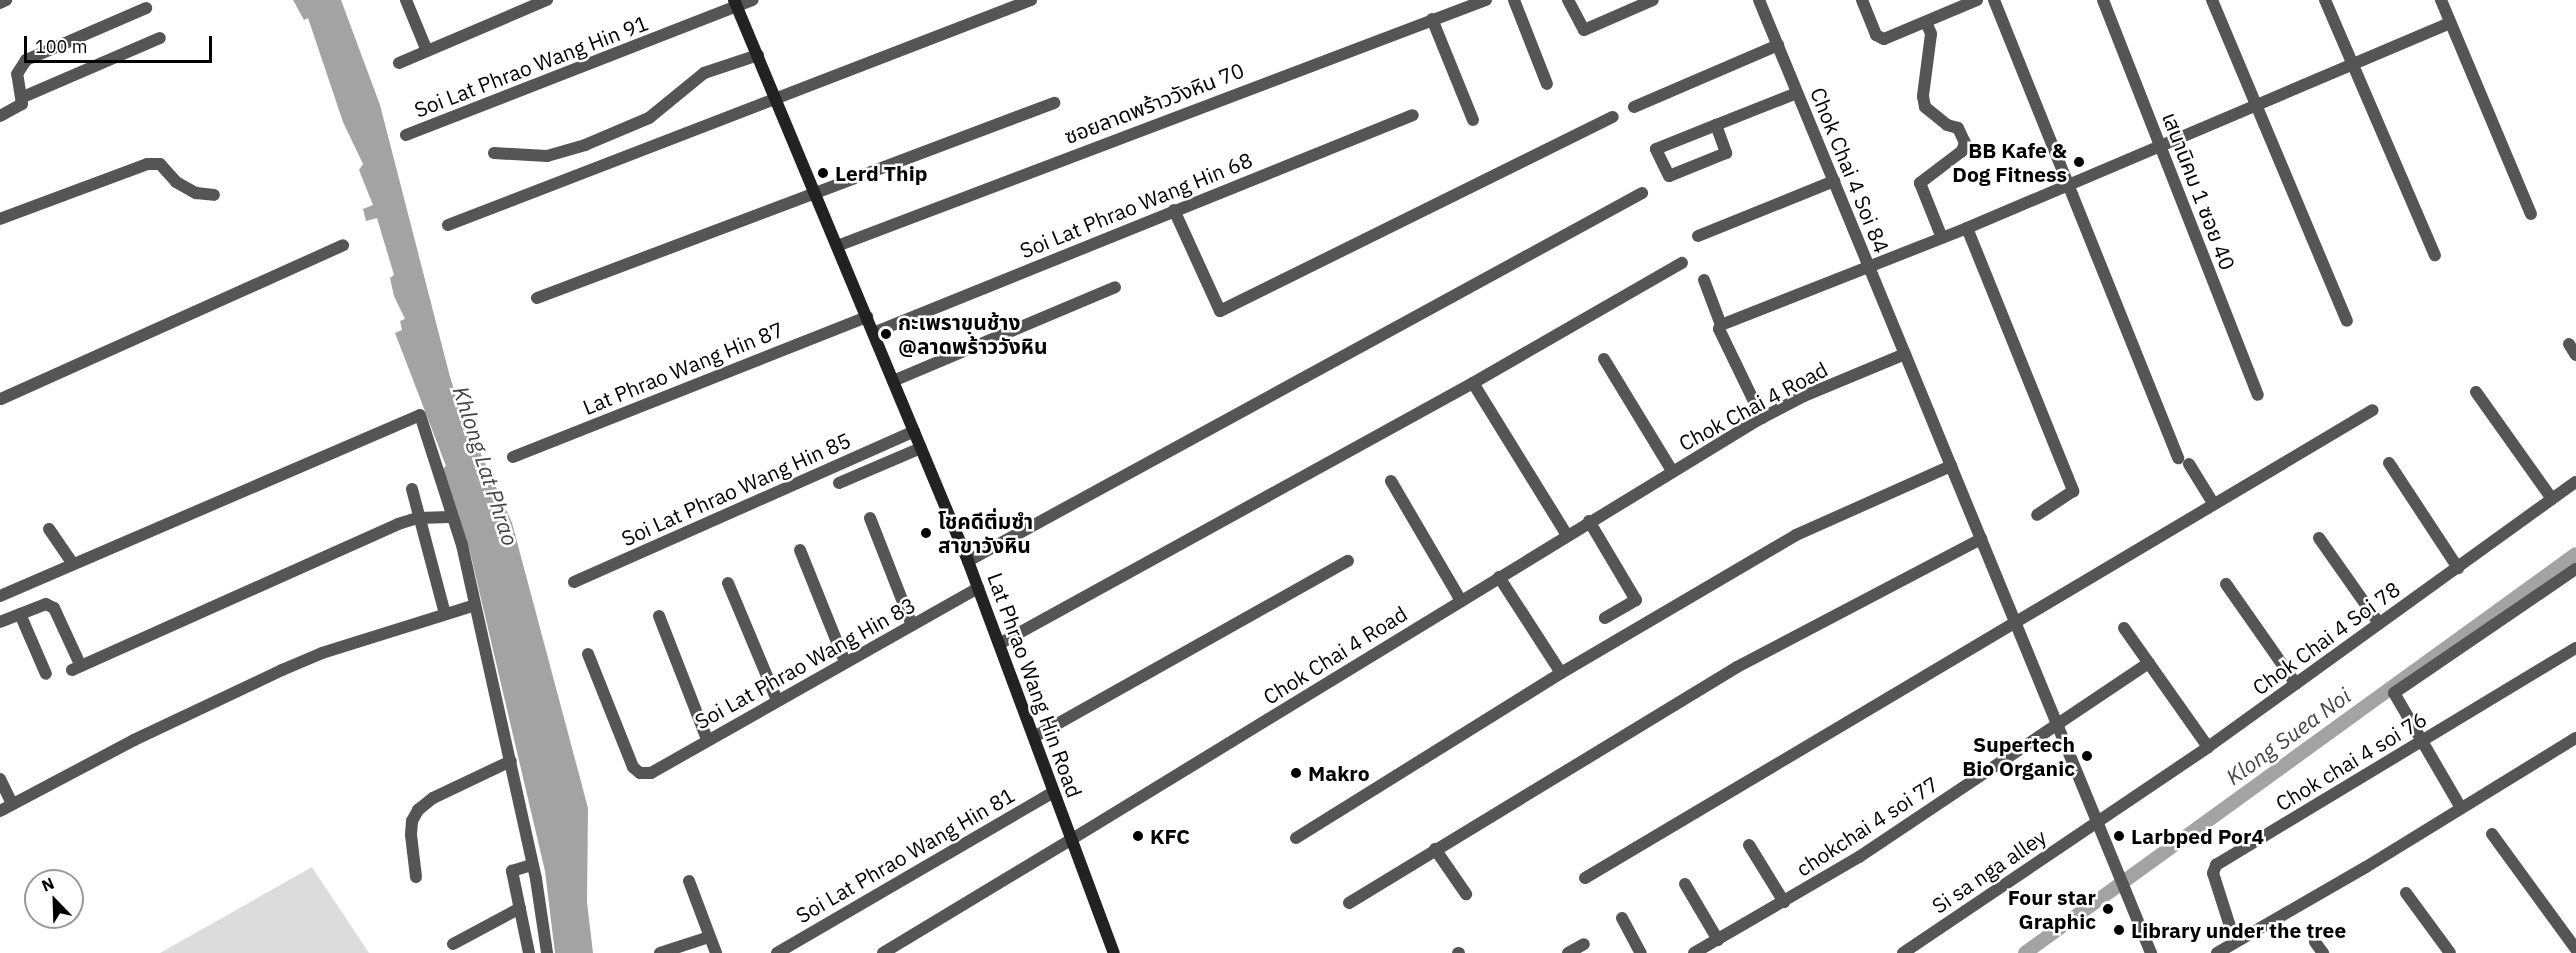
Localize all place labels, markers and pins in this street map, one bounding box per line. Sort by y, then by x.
place label: BB Kafe & Dog Fitness [1952,137,2067,187]
marker: BB Kafe & Dog Fitness [2072,155,2086,169]
place label: Lerd Thip [835,160,927,186]
marker: Lerd Thip [816,166,830,180]
place label: กะเพราขุนช้าง @ลาดพร้าววังหิน [898,309,1047,359]
marker: กะเพราขุนช้าง @ลาดพร้าววังหิน [879,327,893,341]
place label: โชคดีติ่มซำ สาขาวังหิน [938,508,1033,558]
marker: โชคดีติ่มซำ สาขาวังหิน [919,526,933,540]
place label: Supertech Bio Organic [1962,731,2075,781]
marker: Supertech Bio Organic [2080,749,2094,763]
place label: Makro [1308,760,1369,786]
marker: Makro [1289,766,1303,780]
place label: KFC [1150,823,1190,849]
place label: Larbped Por4 [2131,823,2264,849]
marker: KFC [1131,829,1145,843]
marker: Larbped Por4 [2112,829,2126,843]
place label: Four star Graphic [2008,884,2096,934]
marker: Four star Graphic [2101,902,2115,916]
place label: Library under the tree [2131,917,2346,943]
marker: Library under the tree [2112,923,2126,937]

